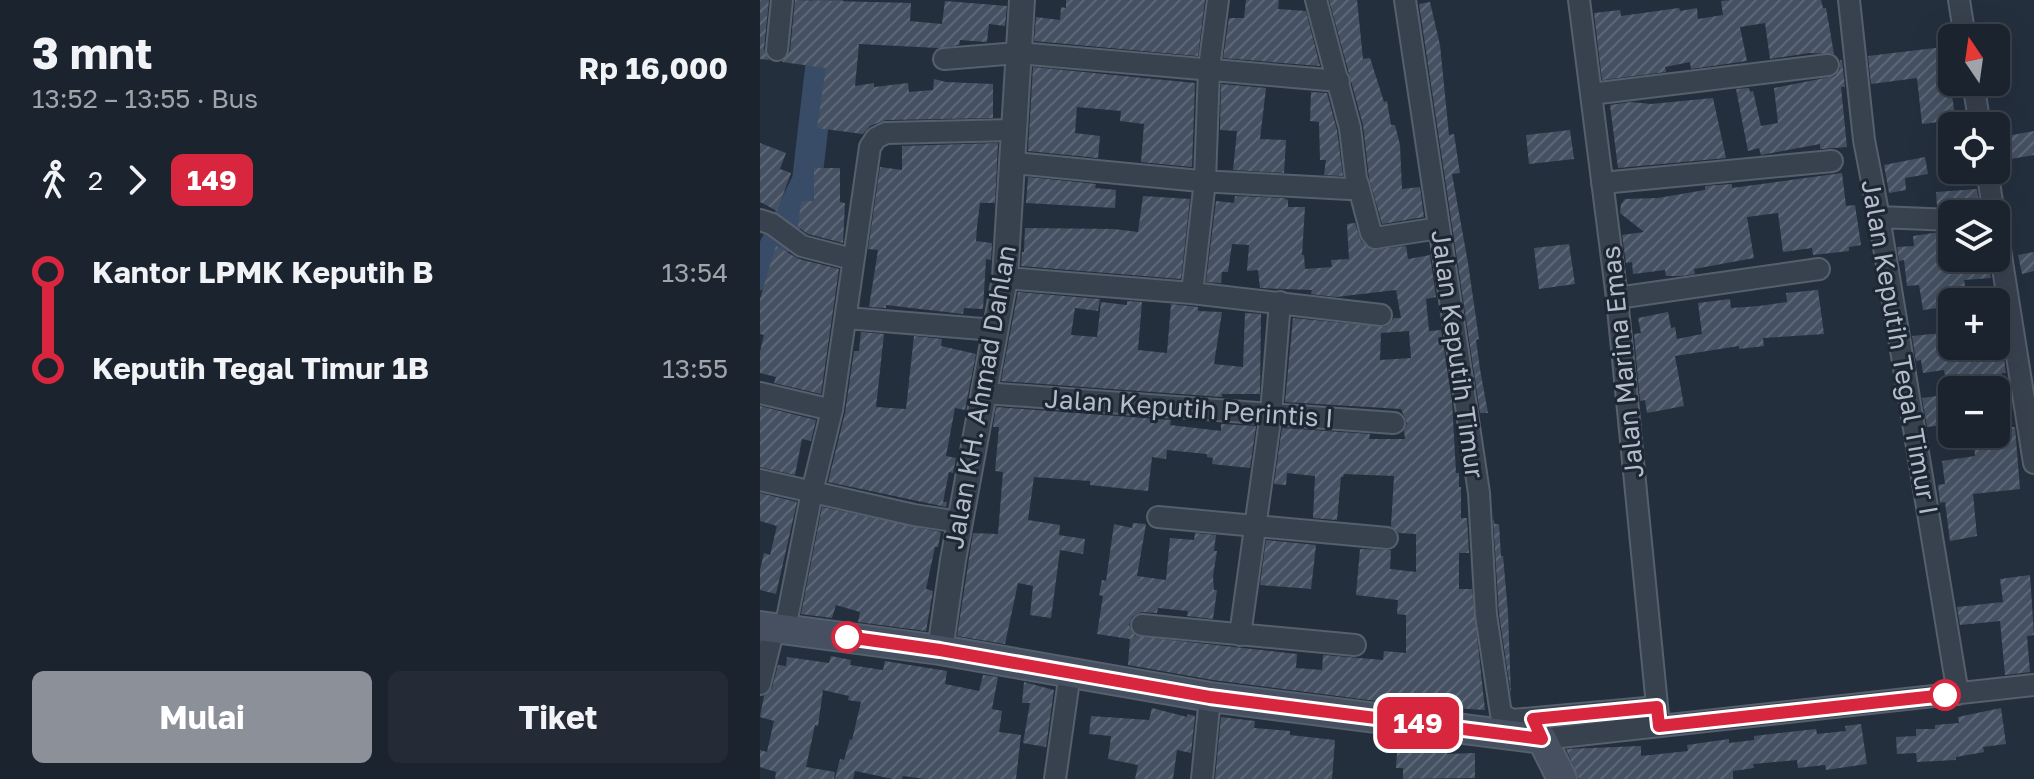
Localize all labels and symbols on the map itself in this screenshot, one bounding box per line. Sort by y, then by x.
north arrow [1938,24,2010,96]
street label: Jalan Keputih Tegal Timur I [1855,177,1945,517]
street label: Jalan Keputih Timur [1425,228,1491,480]
street label: Jalan KH. Ahmad Dahlan [938,243,1022,551]
street label: Jalan Marina Emas [1594,244,1650,480]
street label: Jalan Keputih Perintis I [1044,382,1334,434]
unlabelled marker [832,622,862,652]
unlabelled marker [1930,680,1960,710]
line badge: 149 [1372,697,1464,749]

